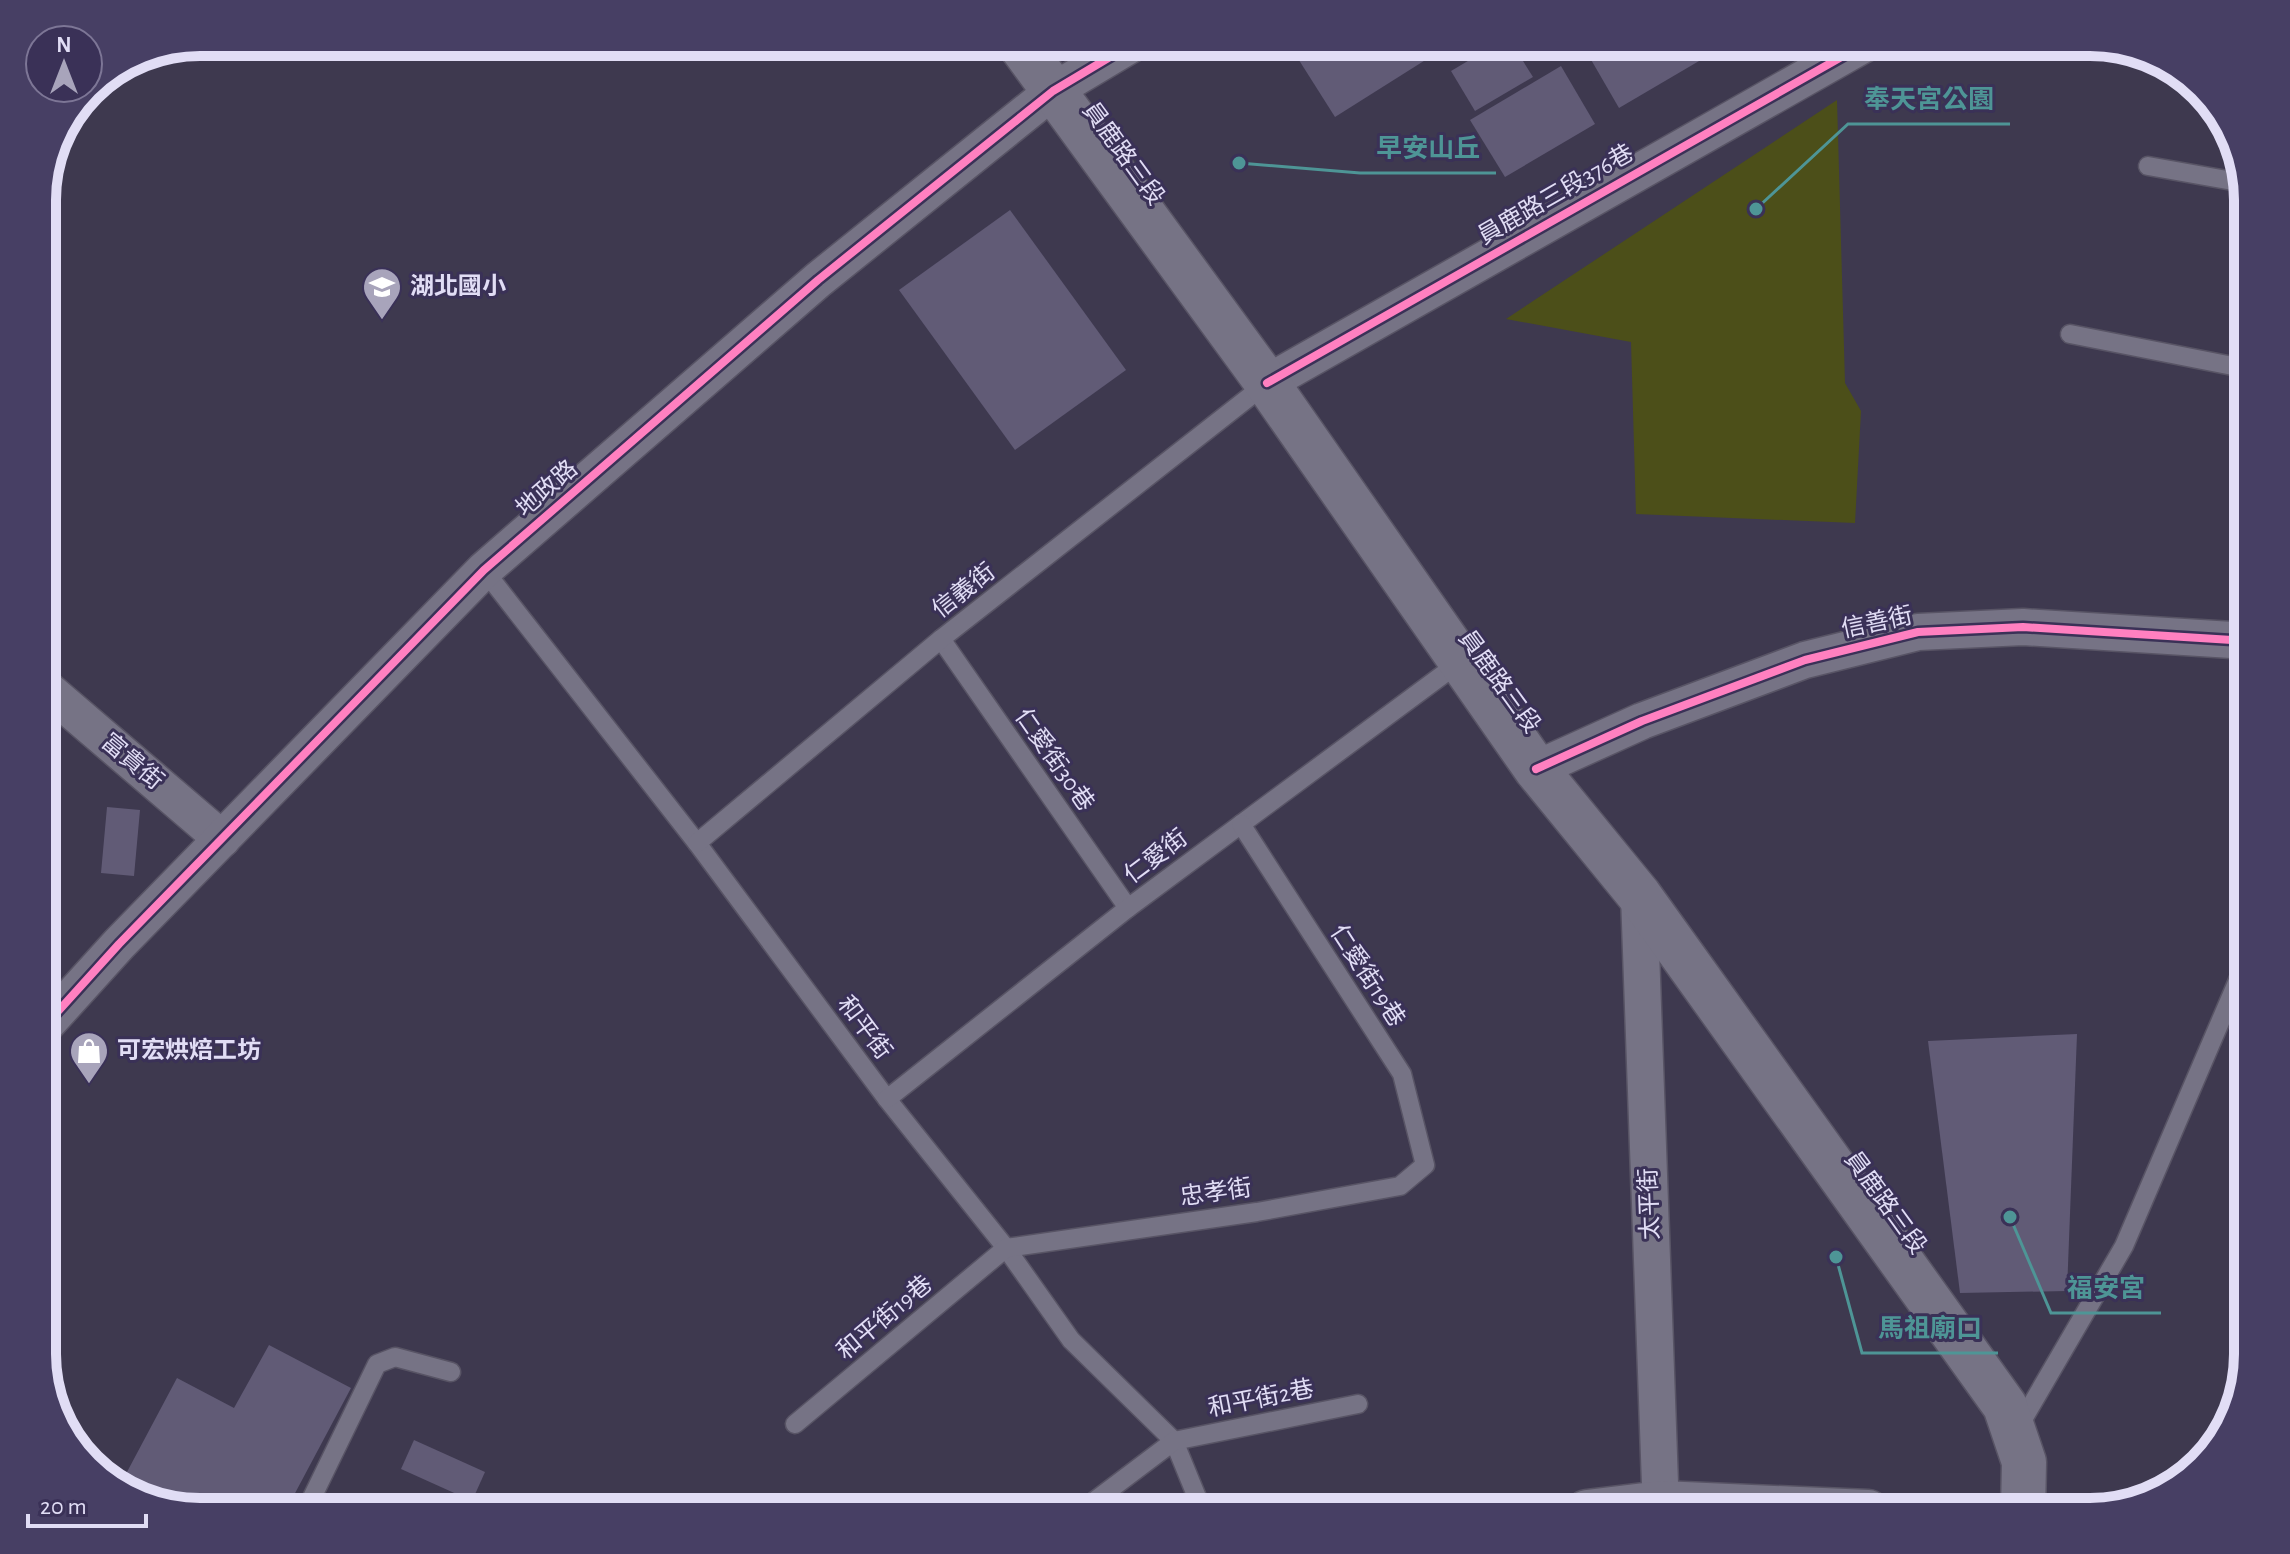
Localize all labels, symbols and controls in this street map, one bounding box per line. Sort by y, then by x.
north arrow [24,24,104,104]
text: N [56,34,72,56]
callout: 奉天宮公園 [1848,74,2010,124]
text: 奉天宮公園 [1864,85,1994,113]
street label: 員鹿路三段 [1078,97,1170,210]
callout: 早安山丘 [1360,123,1496,173]
text: 早安山丘 [1376,134,1480,162]
street label: 員鹿路三段376巷 [1473,139,1638,249]
school or university icon: 湖北國小 [361,266,403,321]
place label: 湖北國小 [410,273,506,299]
street label: 地政路 [511,455,582,522]
street label: 信義街 [927,558,1000,623]
street label: 信善街 [1839,602,1915,642]
street label: 員鹿路三段 [1454,625,1546,738]
street label: 仁愛街30巷 [1010,703,1099,815]
street label: 富貴街 [97,728,169,794]
street label: 仁愛街 [1119,824,1192,888]
street label: 仁愛街19巷 [1325,920,1410,1031]
street label: 和平街 [833,991,897,1064]
shop icon: 可宏烘焙工坊 [68,1030,110,1085]
place label: 可宏烘焙工坊 [117,1037,261,1063]
street label: 員鹿路三段 [1840,1146,1932,1259]
street label: 太平街 [1635,1168,1663,1240]
street label: 忠孝街 [1178,1174,1253,1210]
callout: 福安宮 [2051,1263,2161,1313]
street label: 和平街19巷 [832,1270,937,1364]
text: 福安宮 [2067,1274,2145,1302]
callout: 馬祖廟口 [1862,1303,1998,1353]
text: 馬祖廟口 [1878,1314,1982,1342]
street label: 和平街2巷 [1206,1375,1316,1421]
scale bar [28,1478,146,1528]
text: 20 m [40,1495,87,1519]

